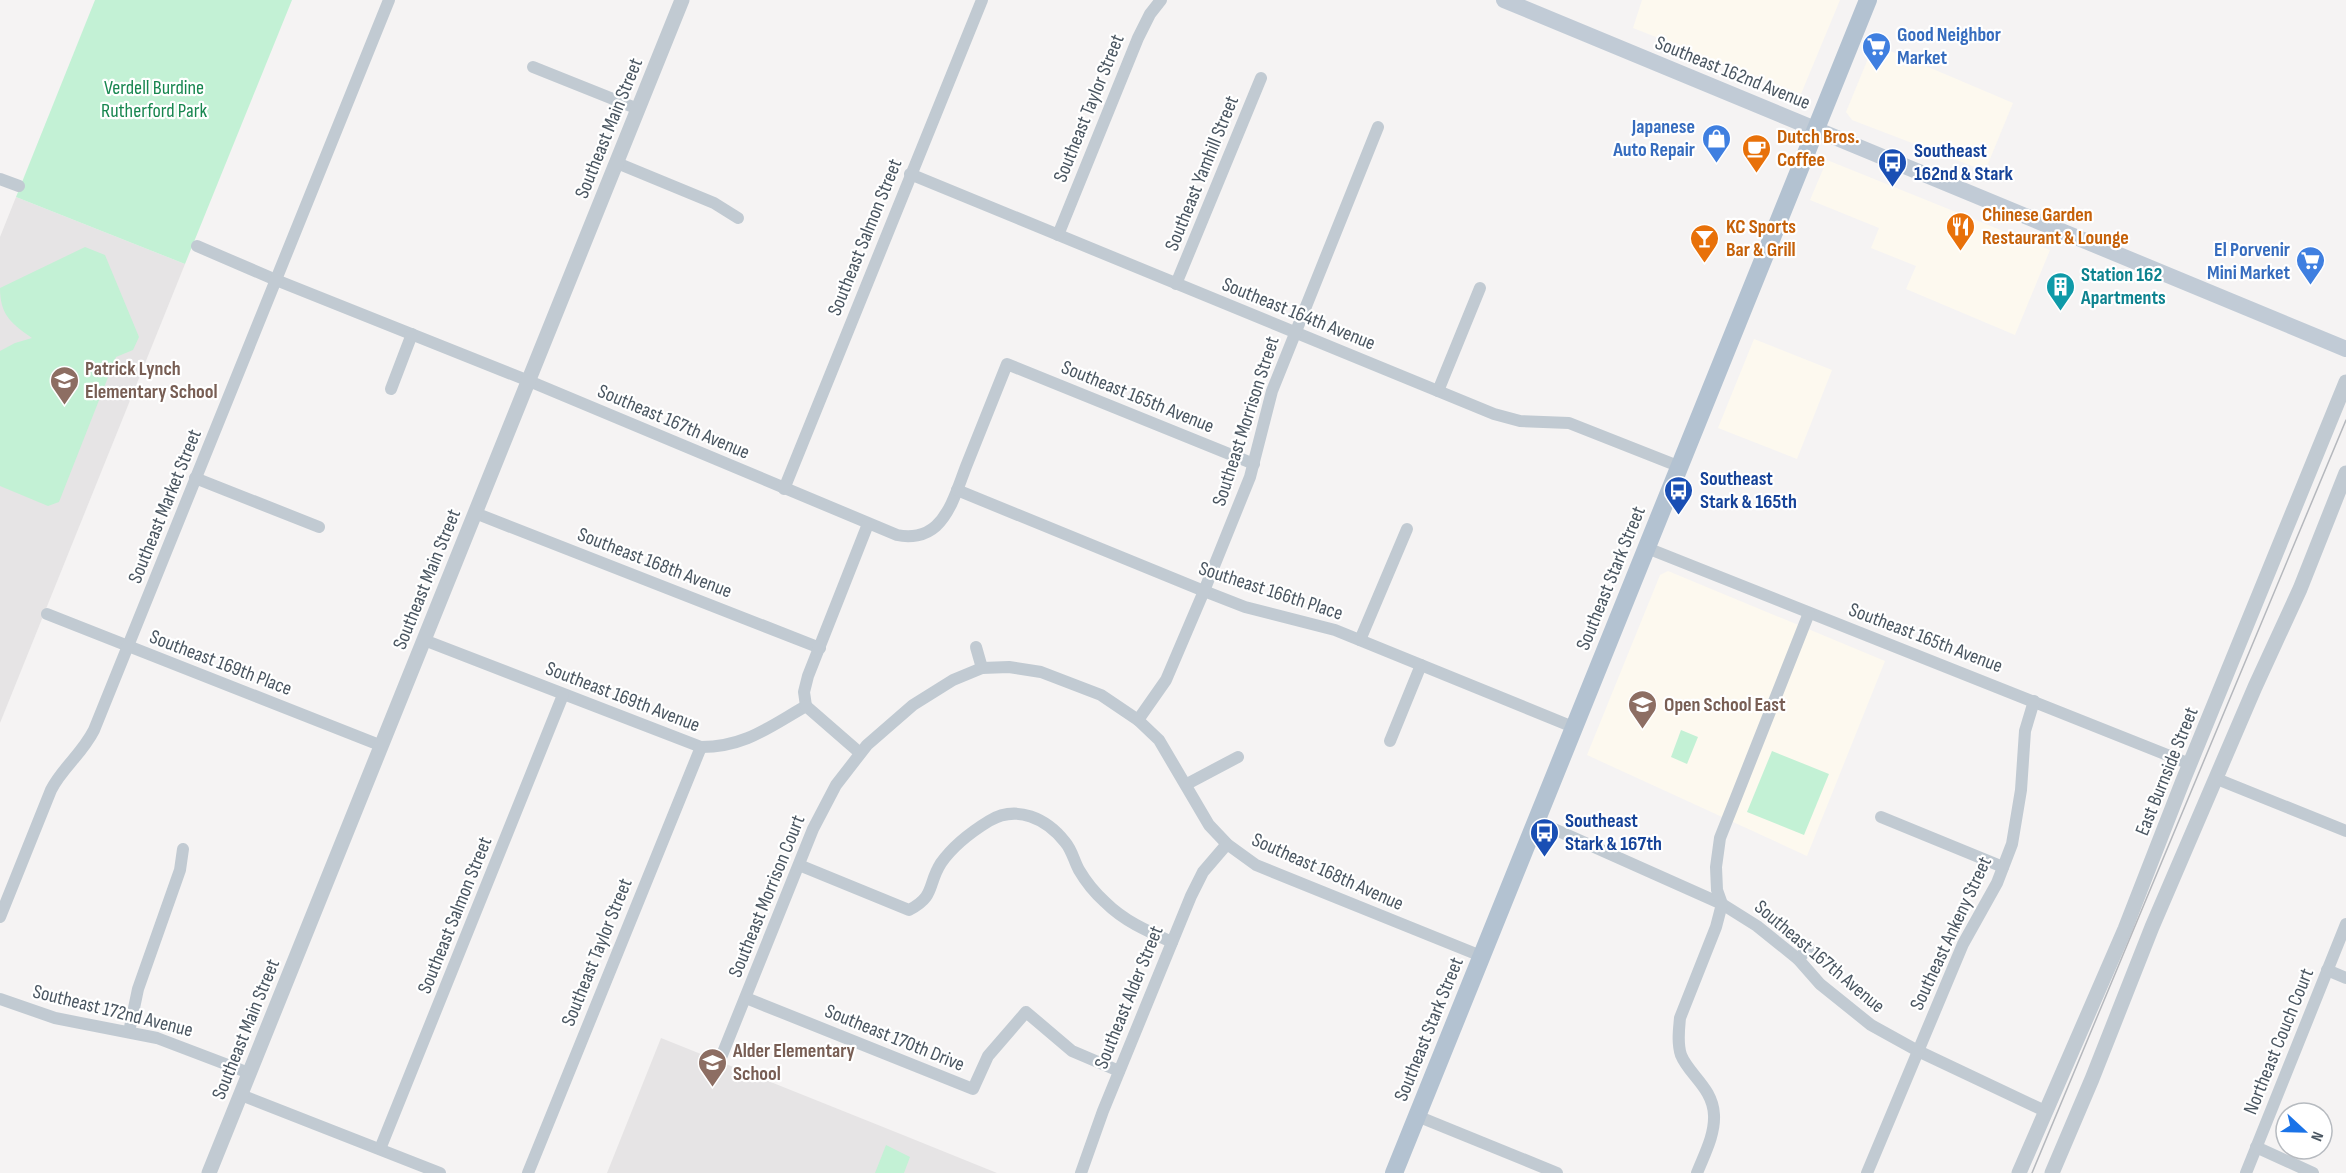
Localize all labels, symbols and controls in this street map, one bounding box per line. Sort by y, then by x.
place label: Good Neighbor Market [1897,23,2001,70]
supermarket icon: Good Neighbor Market [1860,30,1892,72]
street label: Southeast Taylor Street [1048,31,1130,186]
street label: Southeast 162nd Avenue [1652,31,1814,115]
street label: Southeast Main Street [570,55,648,202]
park label: Verdell Burdine Rutherford Park [101,76,207,123]
street label: Southeast Yamhill Street [1160,92,1244,254]
place label: Japanese Auto Repair [1612,115,1695,162]
shop icon: Japanese Auto Repair [1700,122,1732,164]
place label: Dutch Bros. Coffee [1777,125,1860,172]
cafe icon: Dutch Bros. Coffee [1740,132,1772,174]
place label: Southeast 162nd & Stark [1914,139,2014,186]
bus stop icon: Southeast 162nd & Stark [1877,146,1909,188]
street label: Southeast Salmon Street [822,155,907,319]
place label: Chinese Garden Restaurant & Lounge [1982,203,2129,250]
restaurant icon: Chinese Garden Restaurant & Lounge [1945,210,1977,252]
place label: KC Sports Bar & Grill [1726,215,1796,262]
bar icon: KC Sports Bar & Grill [1689,222,1721,264]
place label: El Porvenir Mini Market [2207,238,2290,285]
supermarket icon: El Porvenir Mini Market [2295,244,2327,286]
place label: Station 162 Apartments [2080,263,2166,310]
building icon: Station 162 Apartments [2044,270,2076,312]
street label: Southeast 164th Avenue [1218,272,1379,356]
street label: Southeast Morrison Street [1207,333,1285,509]
street label: Southeast 165th Avenue [1058,355,1218,439]
place label: Patrick Lynch Elementary School [85,357,218,404]
school or university icon: Patrick Lynch Elementary School [48,364,80,406]
street label: Southeast 167th Avenue [594,379,753,465]
street label: Southeast Market Street [123,426,207,587]
place label: Southeast Stark & 165th [1700,467,1797,514]
bus stop icon: Southeast Stark & 165th [1663,474,1695,516]
street label: Southeast Stark Street [1571,503,1651,654]
street label: Southeast Main Street [388,506,466,653]
street label: Southeast 168th Avenue [574,522,735,603]
street label: Southeast 166th Place [1196,556,1346,626]
street label: Southeast 165th Avenue [1845,598,2006,678]
street label: Southeast 169th Place [146,625,295,701]
street label: Southeast 169th Avenue [542,656,703,737]
school or university icon: Open School East [1627,688,1659,730]
place label: Open School East [1664,693,1786,717]
street label: East Burnside Street [2130,704,2204,839]
place label: Southeast Stark & 167th [1565,809,1662,856]
street label: Southeast Morrison Court [723,812,810,981]
bus stop icon: Southeast Stark & 167th [1528,816,1560,858]
street label: Southeast 168th Avenue [1248,828,1407,916]
street label: Southeast Salmon Street [412,833,497,997]
street label: Southeast Ankeny Street [1905,853,1997,1014]
street label: Southeast Taylor Street [556,875,638,1030]
street label: Southeast 167th Avenue [1749,895,1889,1018]
street label: Southeast Alder Street [1089,922,1169,1072]
street label: Southeast Stark Street [1389,954,1469,1105]
street label: Southeast Main Street [207,956,285,1103]
street label: Northeast Couch Court [2239,965,2319,1118]
street label: Southeast 172nd Avenue [30,979,195,1042]
street label: Southeast 170th Drive [821,999,968,1077]
place label: Alder Elementary School [732,1039,856,1086]
school or university icon: Alder Elementary School [696,1046,728,1088]
north arrow [2274,1101,2334,1161]
text: N [2306,1129,2327,1144]

